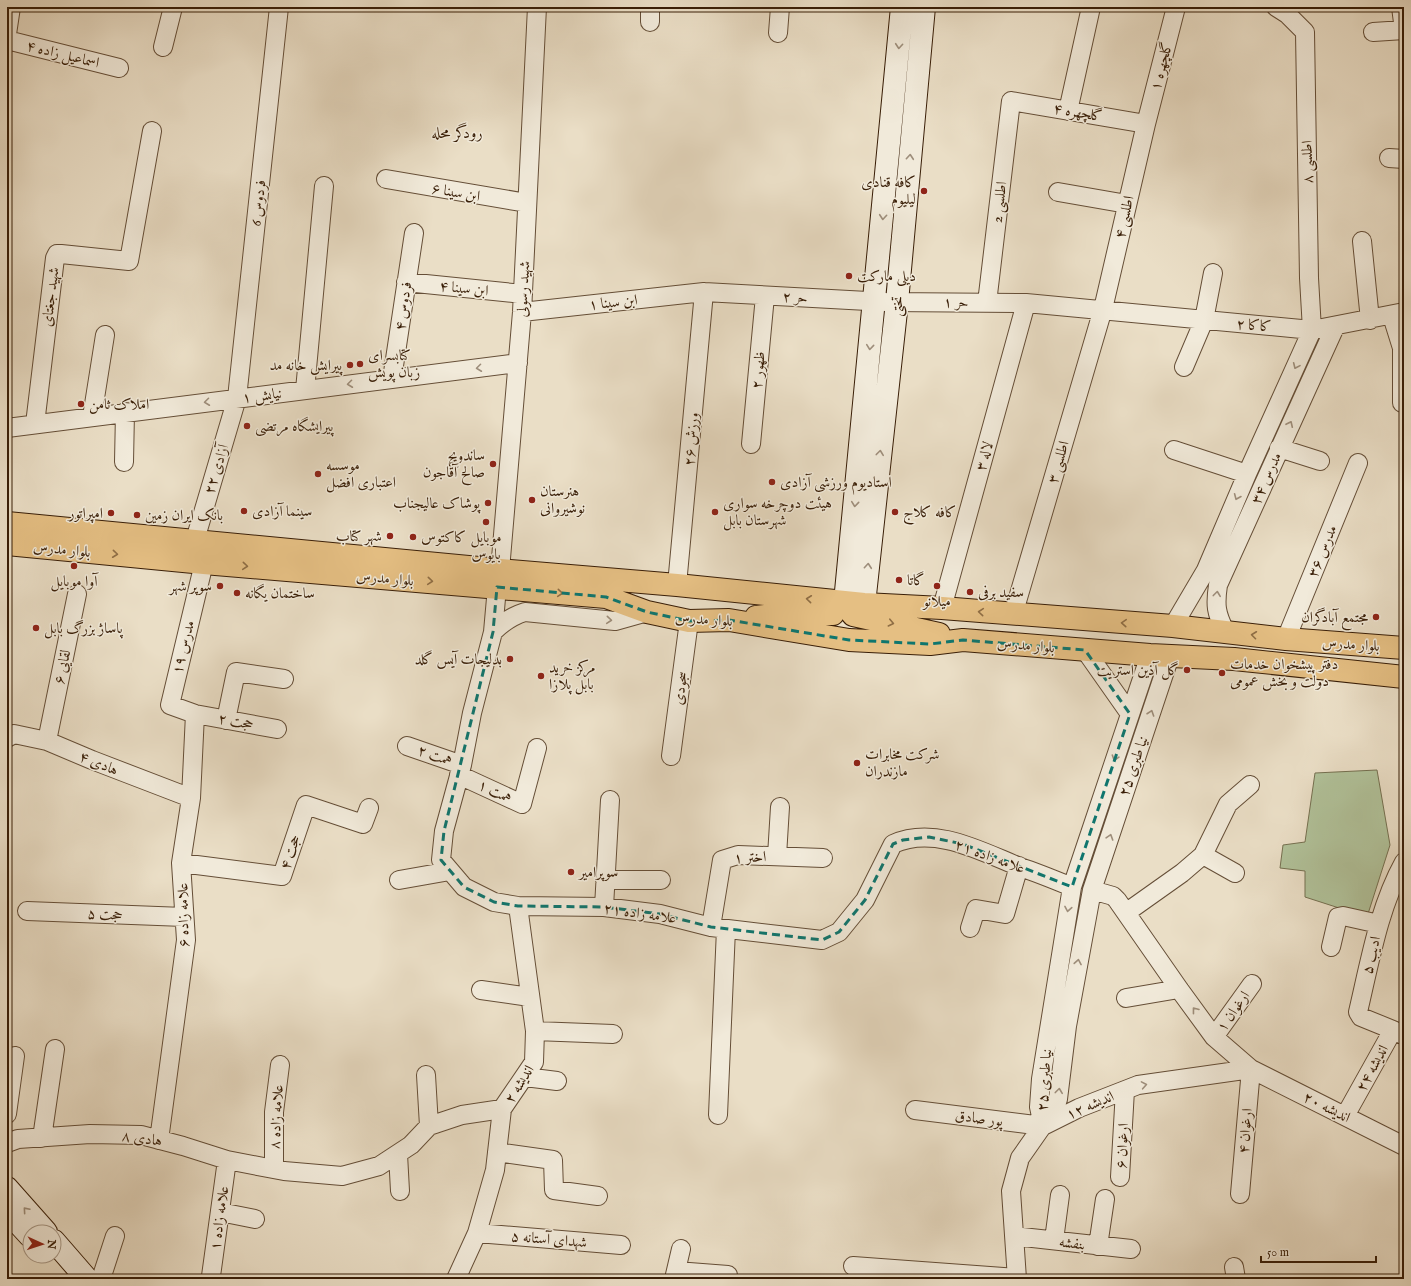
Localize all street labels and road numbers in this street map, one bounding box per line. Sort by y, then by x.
street label: اسماعیل زاده ۴ [24,36,101,74]
street label: گلچهره ۱ [1146,40,1177,92]
street label: گلچهره ۴ [1052,99,1104,126]
street label: اطلسی ۸ [1298,140,1318,184]
street label: فردوس 6 [247,179,270,227]
street label: ابن سینا ۶ [430,179,482,206]
street label: اطلسی 2 [988,180,1012,224]
street label: اطلسی ۴ [1110,194,1140,241]
street label: شهید رسولی [513,260,534,318]
street label: شهید جغتای [37,266,64,328]
street label: ابن سینا ۴ [439,276,489,301]
street label: فردوس ۴ [391,280,416,332]
street label: حر ۲ [782,287,808,308]
street label: ابن سینا ۱ [588,290,638,315]
street label: حر ۱ [943,293,969,312]
street label: تختی [887,295,909,317]
street label: کاکا ۲ [1236,314,1272,336]
street label: ظهور ۲ [747,350,770,390]
street label: نیایش ۱ [241,384,283,407]
street label: ورزش ۲۶ [680,411,703,467]
street label: لاله ۳ [971,439,998,473]
street label: اطلسی ۳ [1043,439,1075,486]
street label: آزادی ٢٢ [200,440,234,497]
street label: مدرس ۳۴ [1247,449,1286,507]
street label: مدرس ۳۶ [1303,522,1342,580]
street label: بلوار مدرس [32,537,92,562]
street label: بلوار مدرس [355,567,415,590]
street label: بلوار مدرس [675,608,734,631]
street label: مدرس ۱۹ [168,618,199,676]
street label: بلوار مدرس [1322,633,1381,656]
street label: بلوار مدرس [996,634,1056,657]
street label: لقایی ۶ [50,648,75,686]
street label: سجودی [669,670,692,706]
street label: حجت ۲ [217,709,255,734]
street label: نیا طبری ۲۵ [1114,734,1153,799]
street label: همت ۲ [415,741,455,770]
street label: هادی ۴ [76,747,121,780]
street label: همت ۱ [475,775,515,808]
street label: حجت ۴ [276,832,305,872]
street label: علامه زاده ۲۱ [952,835,1028,878]
street label: اختر ۱ [733,847,767,868]
street label: علامه زاده ۶ [173,882,194,947]
street label: علامه زاده ۲۱ [602,899,678,928]
street label: حجت ۵ [87,904,123,925]
street label: ادیب ۵ [1358,934,1385,976]
street label: ارغوان ۱ [1213,987,1254,1035]
street label: اندیشه ۲۴ [1352,1042,1393,1095]
street label: نیا طبری ۲۵ [1033,1048,1056,1112]
street label: اندیشه ۲ [500,1062,538,1107]
street label: علامه زاده ۸ [265,1084,288,1150]
street label: اندیشه ۱۲ [1063,1087,1117,1124]
street label: اندیشه ۲۰ [1300,1088,1353,1127]
street label: پور صادق [954,1106,1005,1132]
street label: ارغوان ۴ [1234,1108,1257,1155]
street label: ارغوان ۶ [1112,1123,1133,1169]
street label: هادی ۸ [121,1126,163,1151]
street label: علامه زاده ۱ [206,1185,233,1251]
street label: شهدای آستانه ۵ [510,1227,588,1252]
street label: بنفشه [1058,1232,1086,1255]

